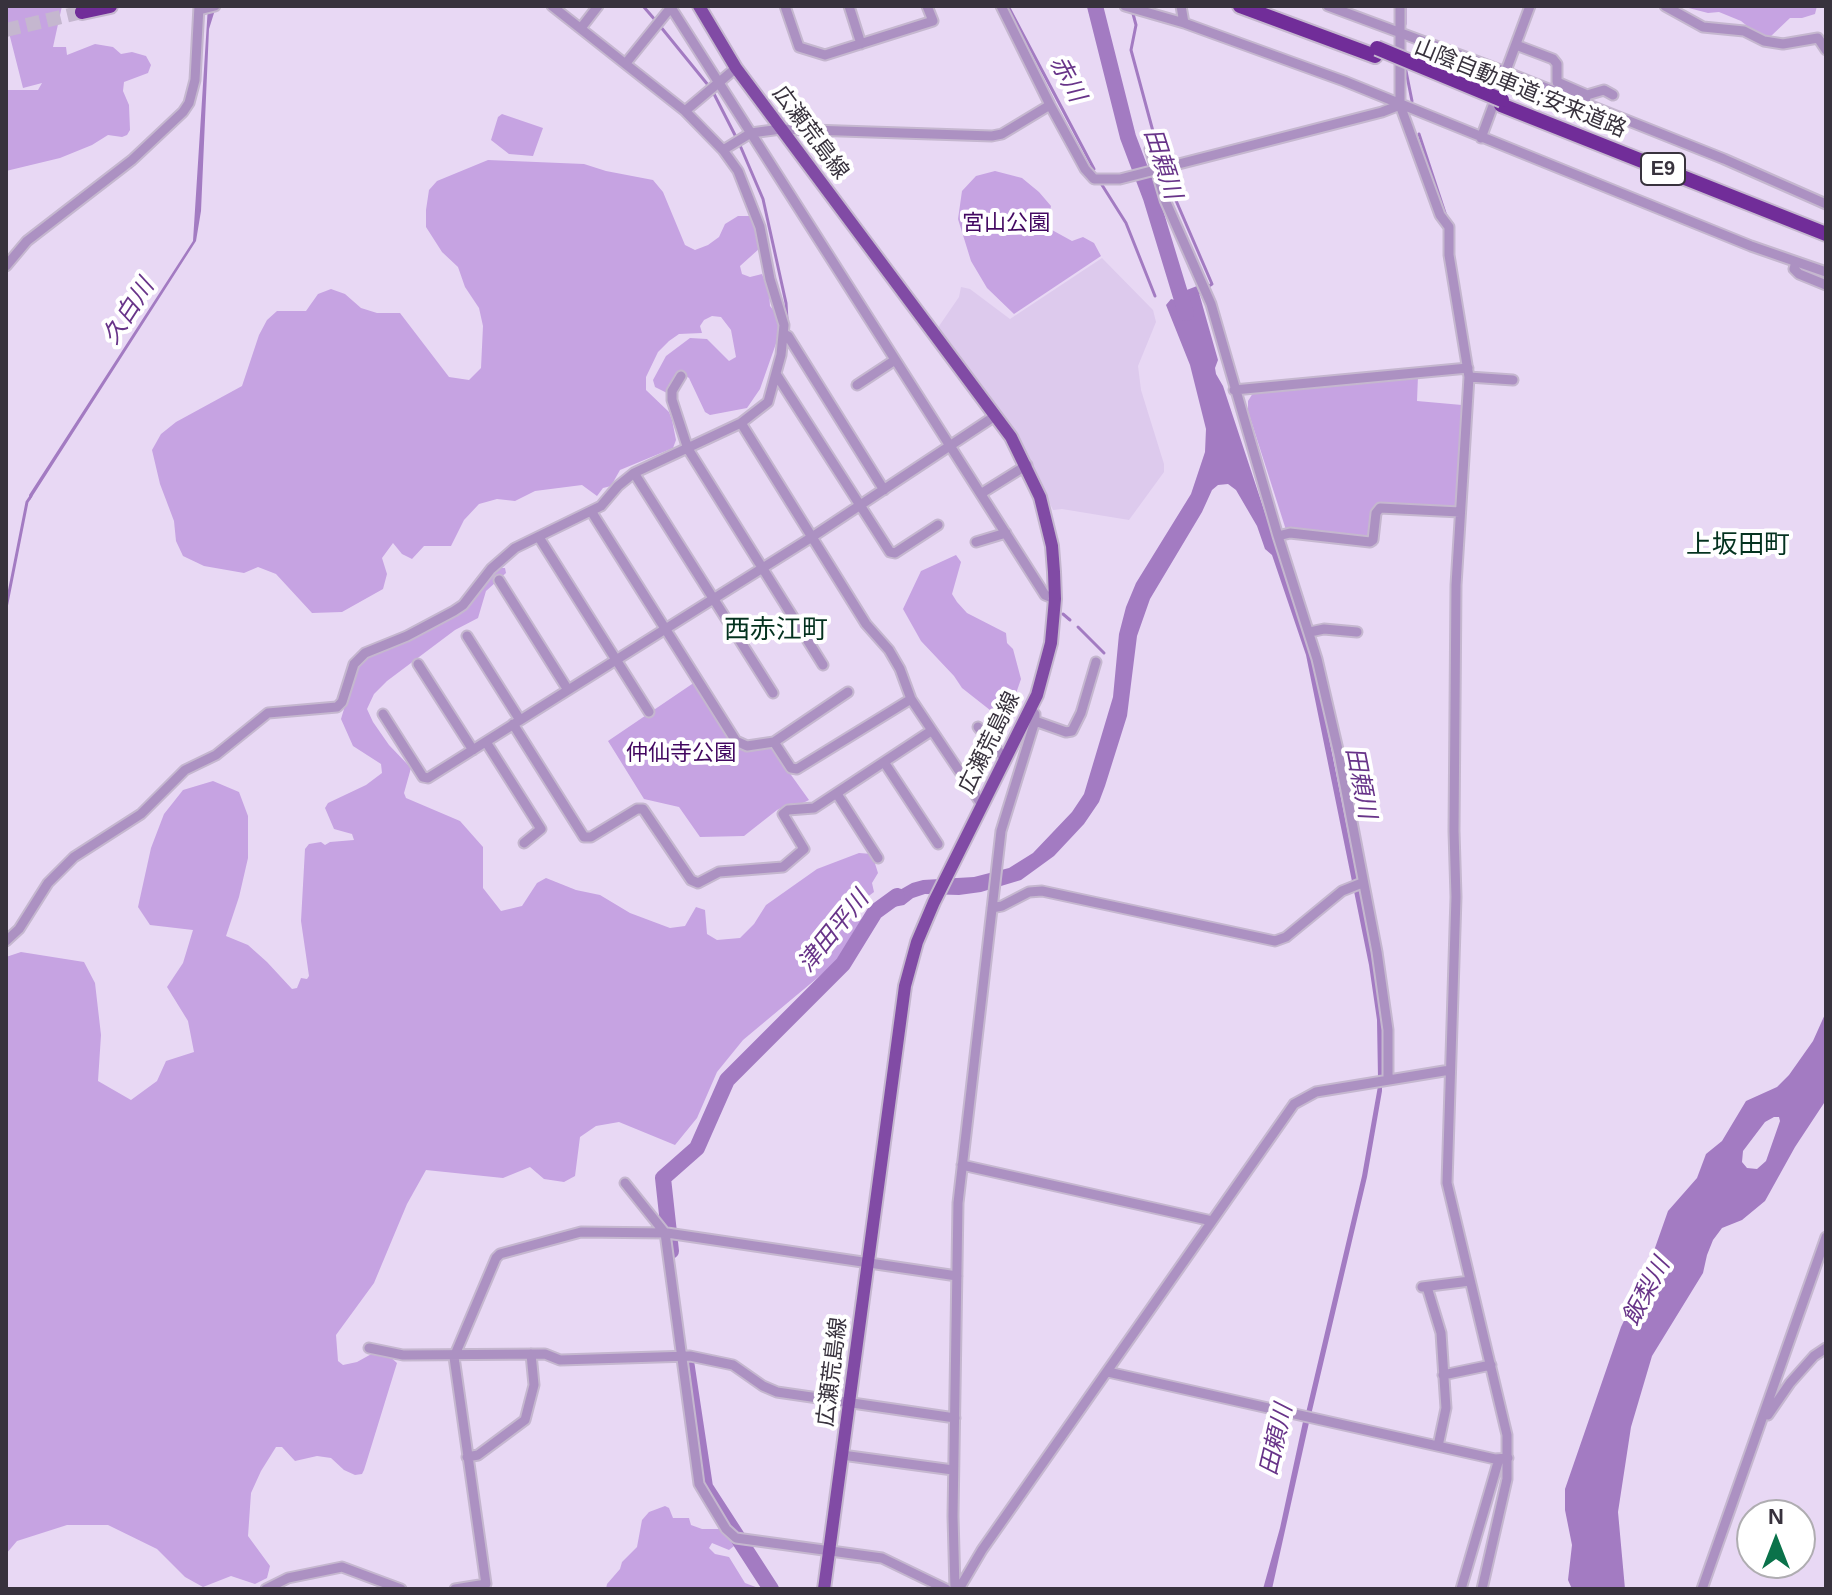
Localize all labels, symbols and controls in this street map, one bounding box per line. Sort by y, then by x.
street label: 山陰自動車道;安来道路 [1410,34,1630,144]
water label: 赤川 [1043,51,1091,107]
street label: 広瀬荒島線 [766,81,854,185]
water label: 田頼川 [1137,125,1187,203]
road number: E9 [1641,153,1685,185]
park label: 宮山公園 [962,211,1050,237]
water label: 久白川 [97,274,161,350]
district label: 上坂田町 [1686,530,1790,562]
district label: 西赤江町 [724,615,828,647]
street label: 広瀬荒島線 [954,688,1026,798]
park label: 仲仙寺公園 [626,741,736,767]
water label: 田頼川 [1339,745,1381,821]
water label: 津田平川 [793,886,875,978]
water label: 飯梨川 [1617,1253,1677,1331]
street label: 広瀬荒島線 [813,1316,853,1428]
water label: 田頼川 [1255,1402,1299,1478]
north arrow [1736,1499,1816,1579]
text: N [1768,1504,1784,1529]

